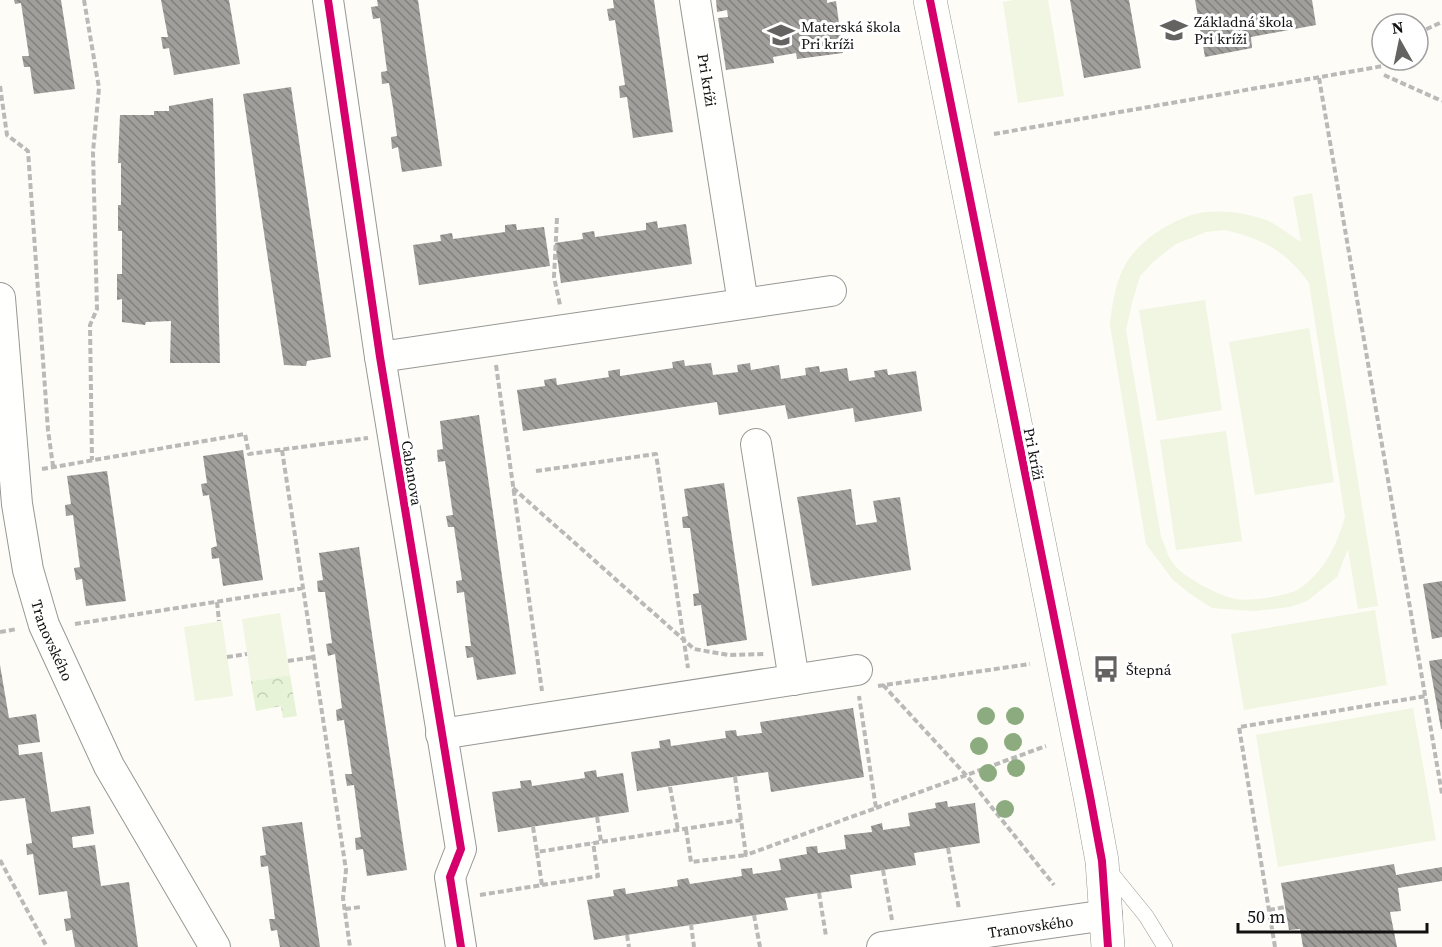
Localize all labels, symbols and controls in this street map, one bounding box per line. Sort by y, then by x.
place label: Základná škola Pri kríži [1194,11,1293,49]
north arrow [1370,12,1430,72]
school or university icon: Základná škola Pri kríži [1159,15,1189,45]
text: N [1390,15,1405,39]
place label: Materská škola Pri kríži [801,16,901,54]
school or university icon: Materská škola Pri kríži [766,20,796,50]
street label: Pri kríži [693,52,722,108]
street label: Pri kríži [1019,426,1049,482]
street label: Cabanova [396,439,428,507]
street label: Tranovského [27,597,79,684]
bus stop icon: Štepná [1091,654,1121,684]
place label: Štepná [1126,659,1172,680]
scale bar [1238,896,1427,934]
text: 50 m [1247,904,1285,929]
street label: Tranovského [986,909,1075,942]

